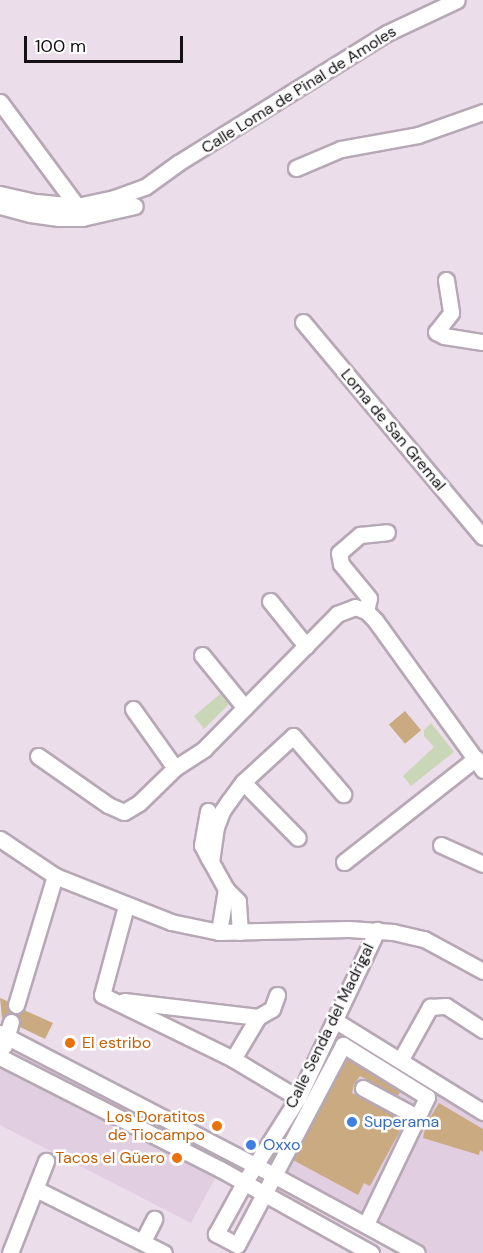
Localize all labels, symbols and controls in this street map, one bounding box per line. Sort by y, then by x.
street label: Calle Loma de Pinal de Amoles [198,22,400,158]
scale bar [27,24,186,62]
text: 100 m [35,34,86,58]
street label: Loma de San Gremal [336,365,450,495]
street label: Calle Senda del Madrigal [282,940,378,1112]
place label: El estribo [82,1033,151,1053]
marker: El estribo [63,1036,77,1050]
place label: Los Doratitos de Tiocampo [107,1107,205,1145]
place label: Superama [364,1112,439,1132]
marker: Superama [345,1115,359,1129]
marker: Los Doratitos de Tiocampo [210,1119,224,1133]
place label: Oxxo [263,1135,300,1155]
marker: Oxxo [244,1138,258,1152]
place label: Tacos el Güero [55,1148,165,1168]
marker: Tacos el Güero [170,1151,184,1165]

